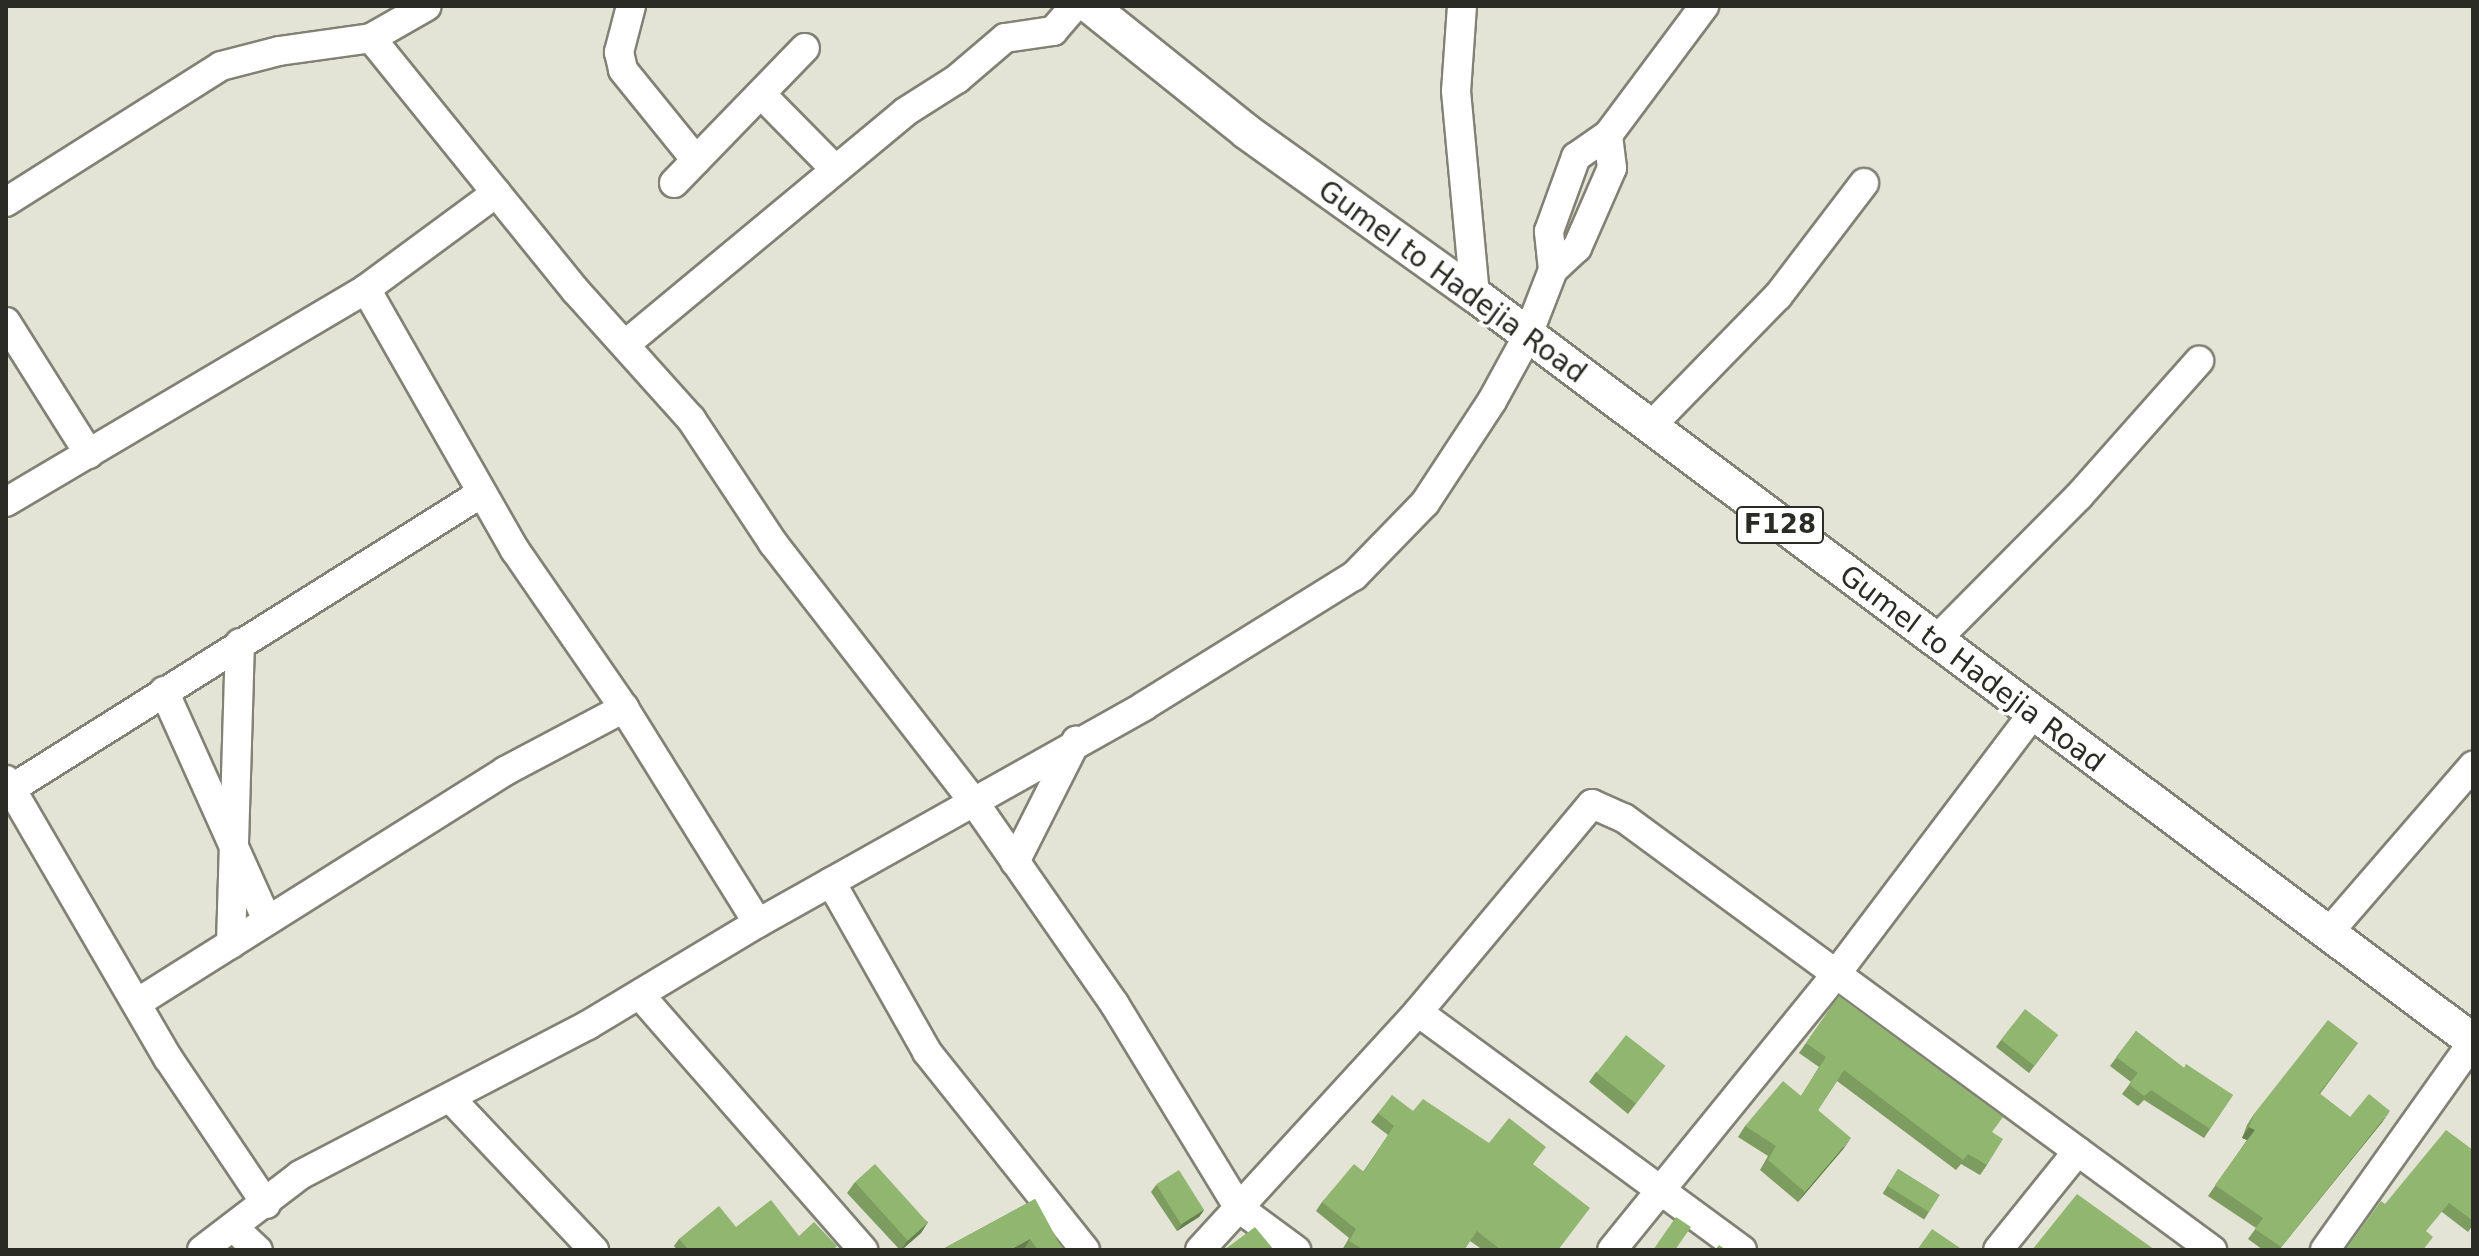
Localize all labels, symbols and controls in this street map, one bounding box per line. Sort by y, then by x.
street label: Gumel to Hadejia Road [1312,174,1592,390]
road number: F128 [1734,503,1826,547]
street label: Gumel to Hadejia Road [1833,558,2111,780]

